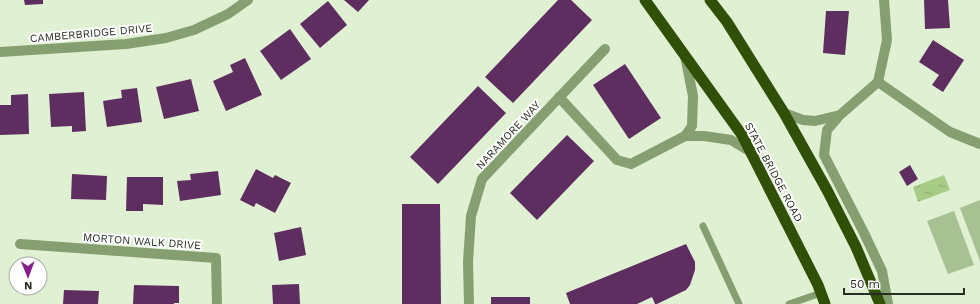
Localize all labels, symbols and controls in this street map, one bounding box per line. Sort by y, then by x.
street label: CAMBERBRIDGE DRIVE [29,22,153,45]
street label: NARAMORE WAY [473,98,544,172]
street label: STATE BRIDGE ROAD [742,120,805,224]
street label: MORTON WALK DRIVE [82,231,201,252]
north arrow [8,256,48,296]
scale bar [844,270,964,296]
text: 50 m [850,277,880,291]
text: N [24,279,32,292]

